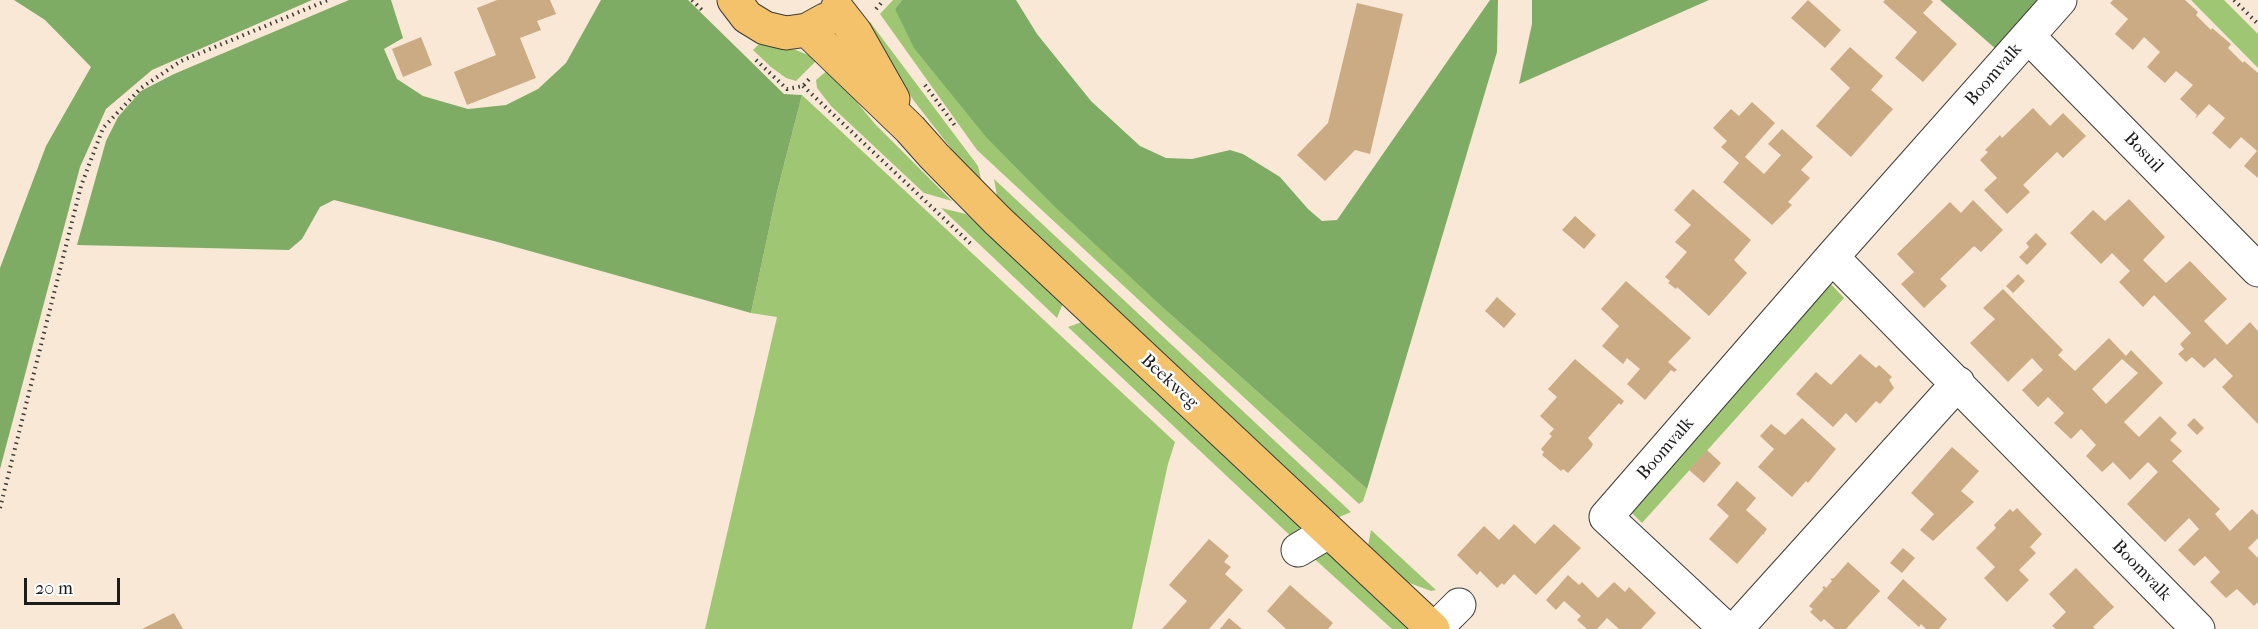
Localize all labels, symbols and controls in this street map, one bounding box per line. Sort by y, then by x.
street label: Boomvalk [1961,39,2027,111]
street label: Bosuil [2119,128,2167,178]
street label: Beekweg [1136,350,1202,414]
street label: Boomvalk [1633,413,1699,485]
street label: Boomvalk [2107,536,2175,606]
scale bar [27,566,123,604]
text: 20 m [35,578,73,599]

